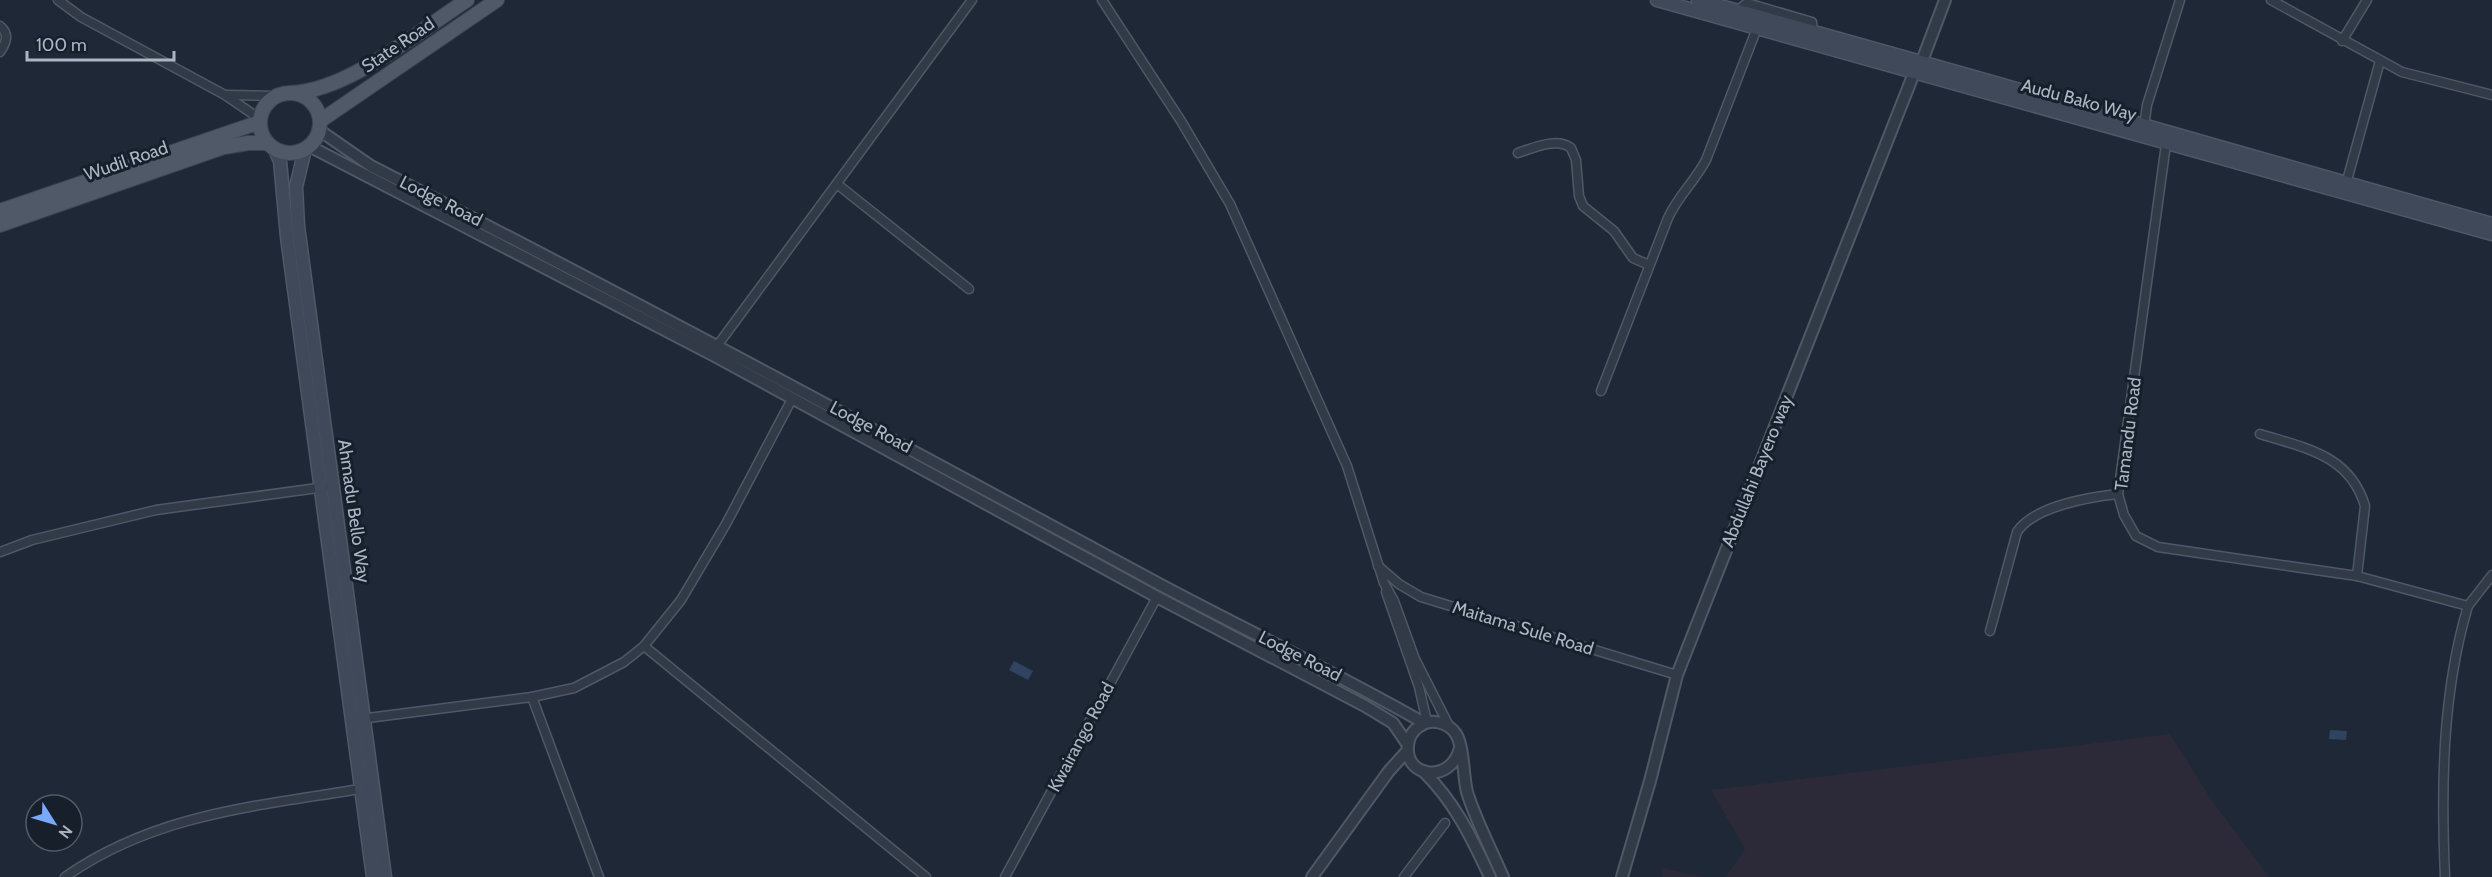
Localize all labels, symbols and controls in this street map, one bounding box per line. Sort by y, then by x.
street label: State Road [357,13,439,77]
scale bar [27,24,174,62]
text: 100 m [36,34,87,56]
street label: Audu Bako Way [2019,74,2139,126]
street label: Wudil Road [81,136,171,186]
street label: Lodge Road [396,171,486,231]
street label: Tamandu Road [2110,376,2146,492]
street label: Abdullahi Bayero way [1716,392,1798,550]
street label: Lodge Road [826,396,916,458]
street label: Ahmadu Bello Way [333,438,375,584]
street label: Maitama Sule Road [1450,596,1596,660]
street label: Lodge Road [1255,626,1345,686]
street label: Kwairango Road [1043,678,1119,796]
north arrow [24,793,84,853]
text: N [55,821,77,842]

